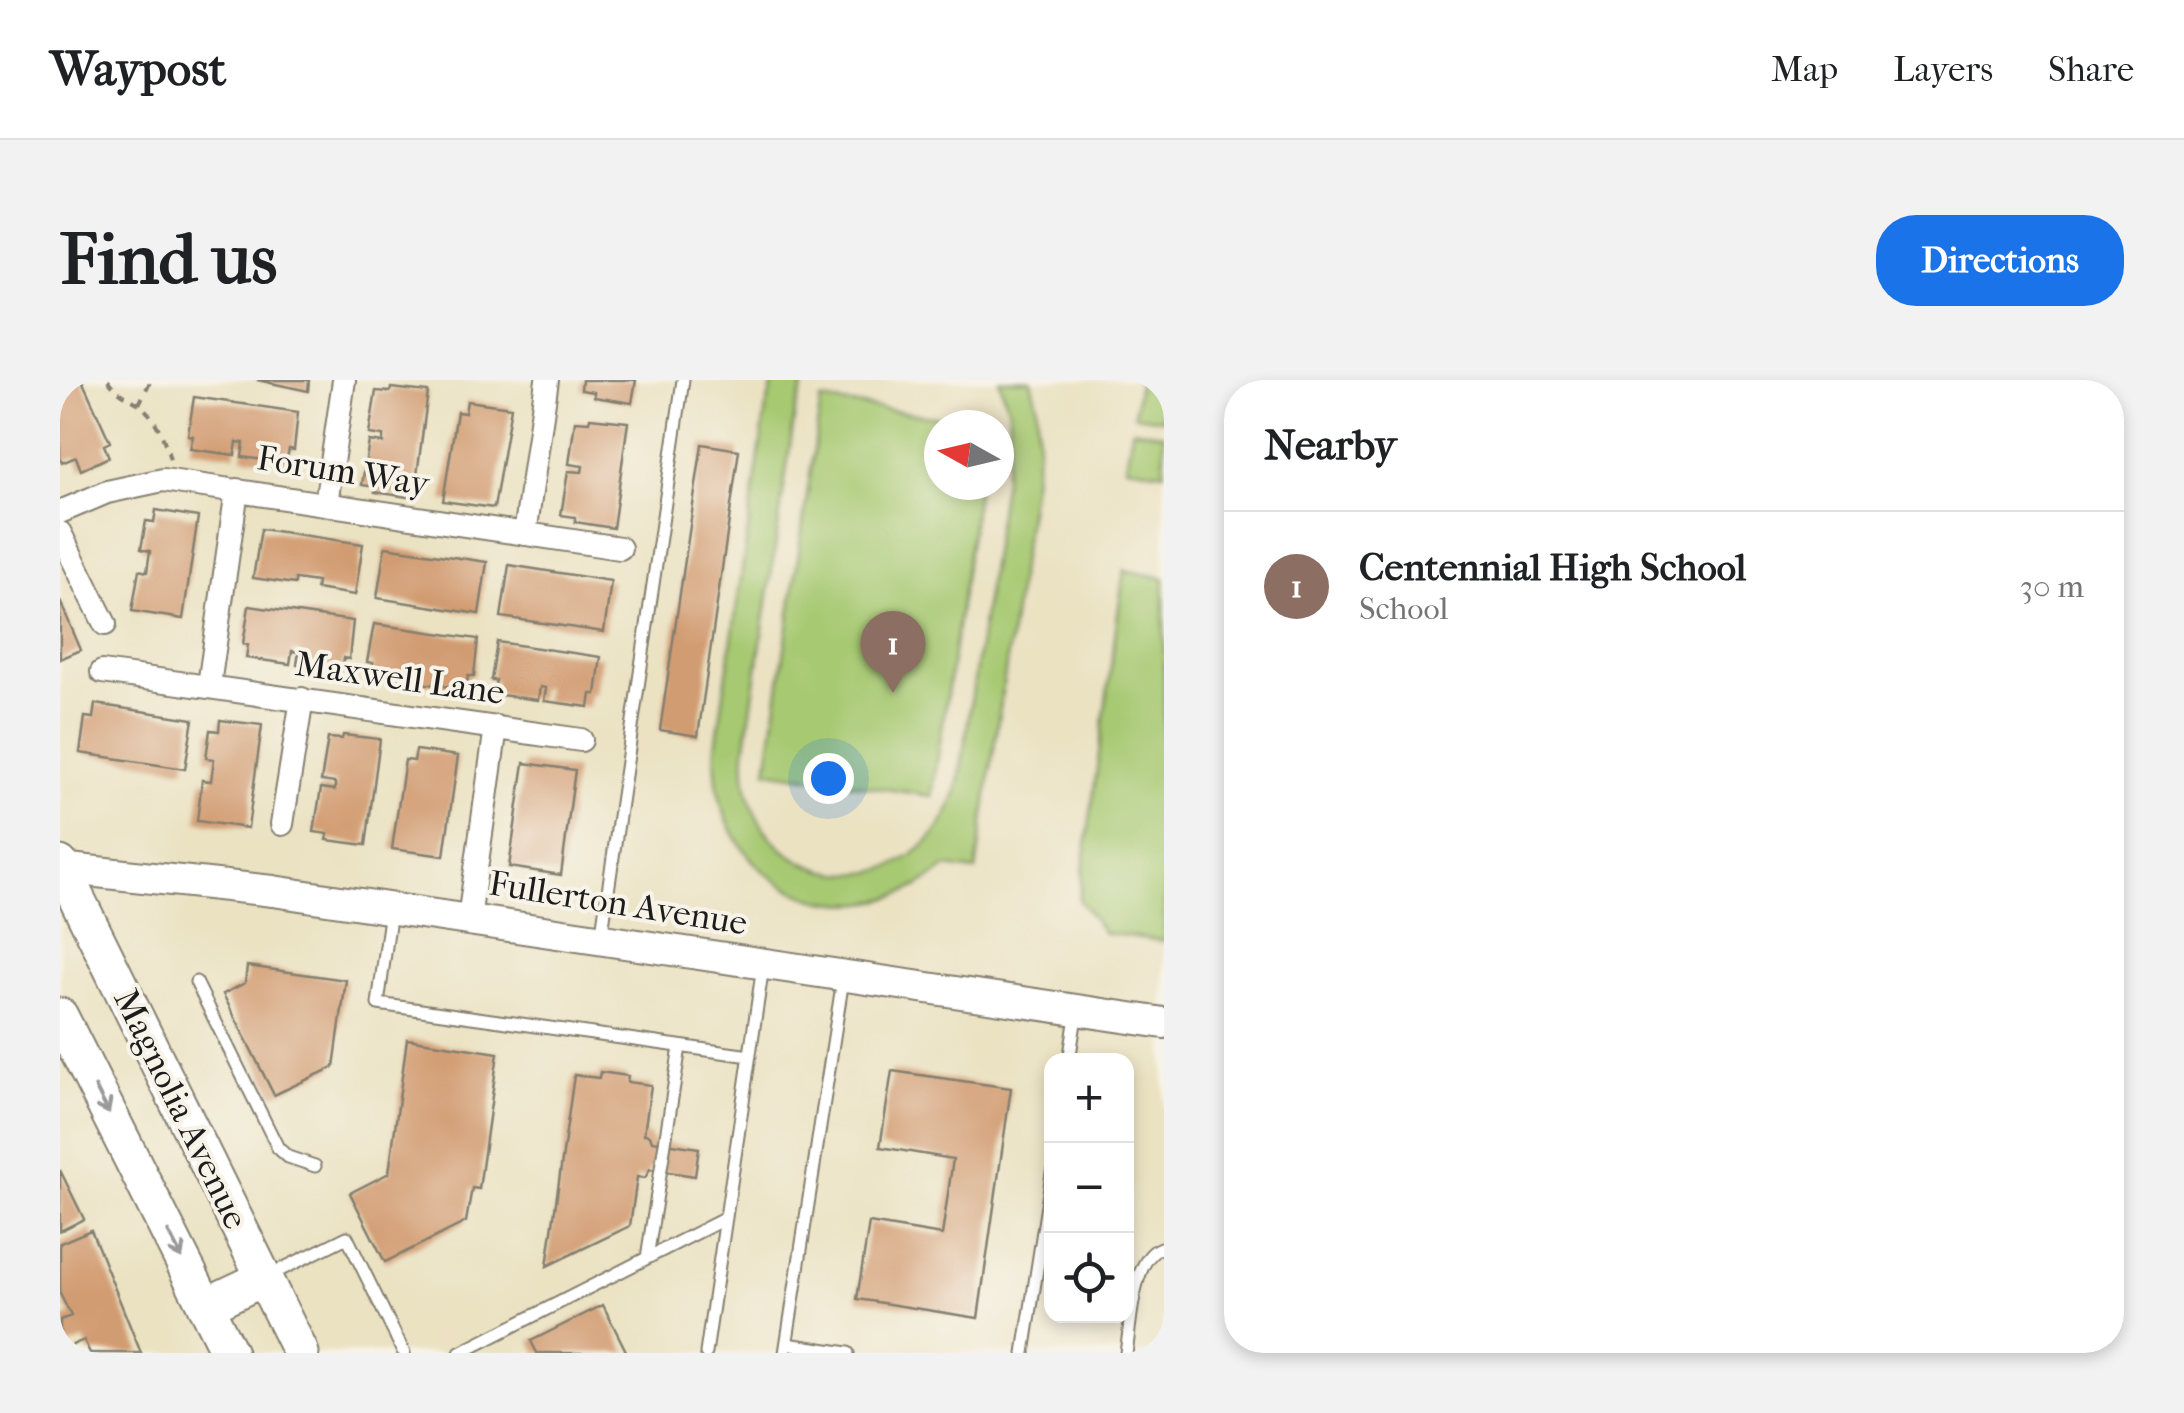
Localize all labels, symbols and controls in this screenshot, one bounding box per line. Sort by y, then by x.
text: Waypost [50,41,226,97]
text: Map [1771,49,1838,90]
text: Layers [1893,49,1993,90]
text: Share [2048,49,2134,90]
button: Directions [1876,215,2124,306]
text: Find us [60,219,277,301]
north arrow [924,410,1014,500]
text: Nearby [1264,421,1396,470]
street label: Forum Way [254,437,433,505]
text: Centennial High School [1359,545,1746,590]
text: 1 [1291,568,1302,605]
text: 30 m [2020,568,2084,605]
text: School [1359,590,1448,627]
pin: 1 [860,610,926,693]
street label: Maxwell Lane [293,643,507,713]
your location [803,753,854,804]
street label: Fullerton Avenue [486,862,750,944]
street label: Magnolia Avenue [105,983,257,1235]
map controls [1044,1053,1134,1323]
button: + [1044,1053,1134,1143]
one-way arrow [93,1085,112,1115]
button: − [1044,1143,1134,1233]
one-way arrow [166,1230,185,1260]
button: locate [1044,1233,1134,1323]

